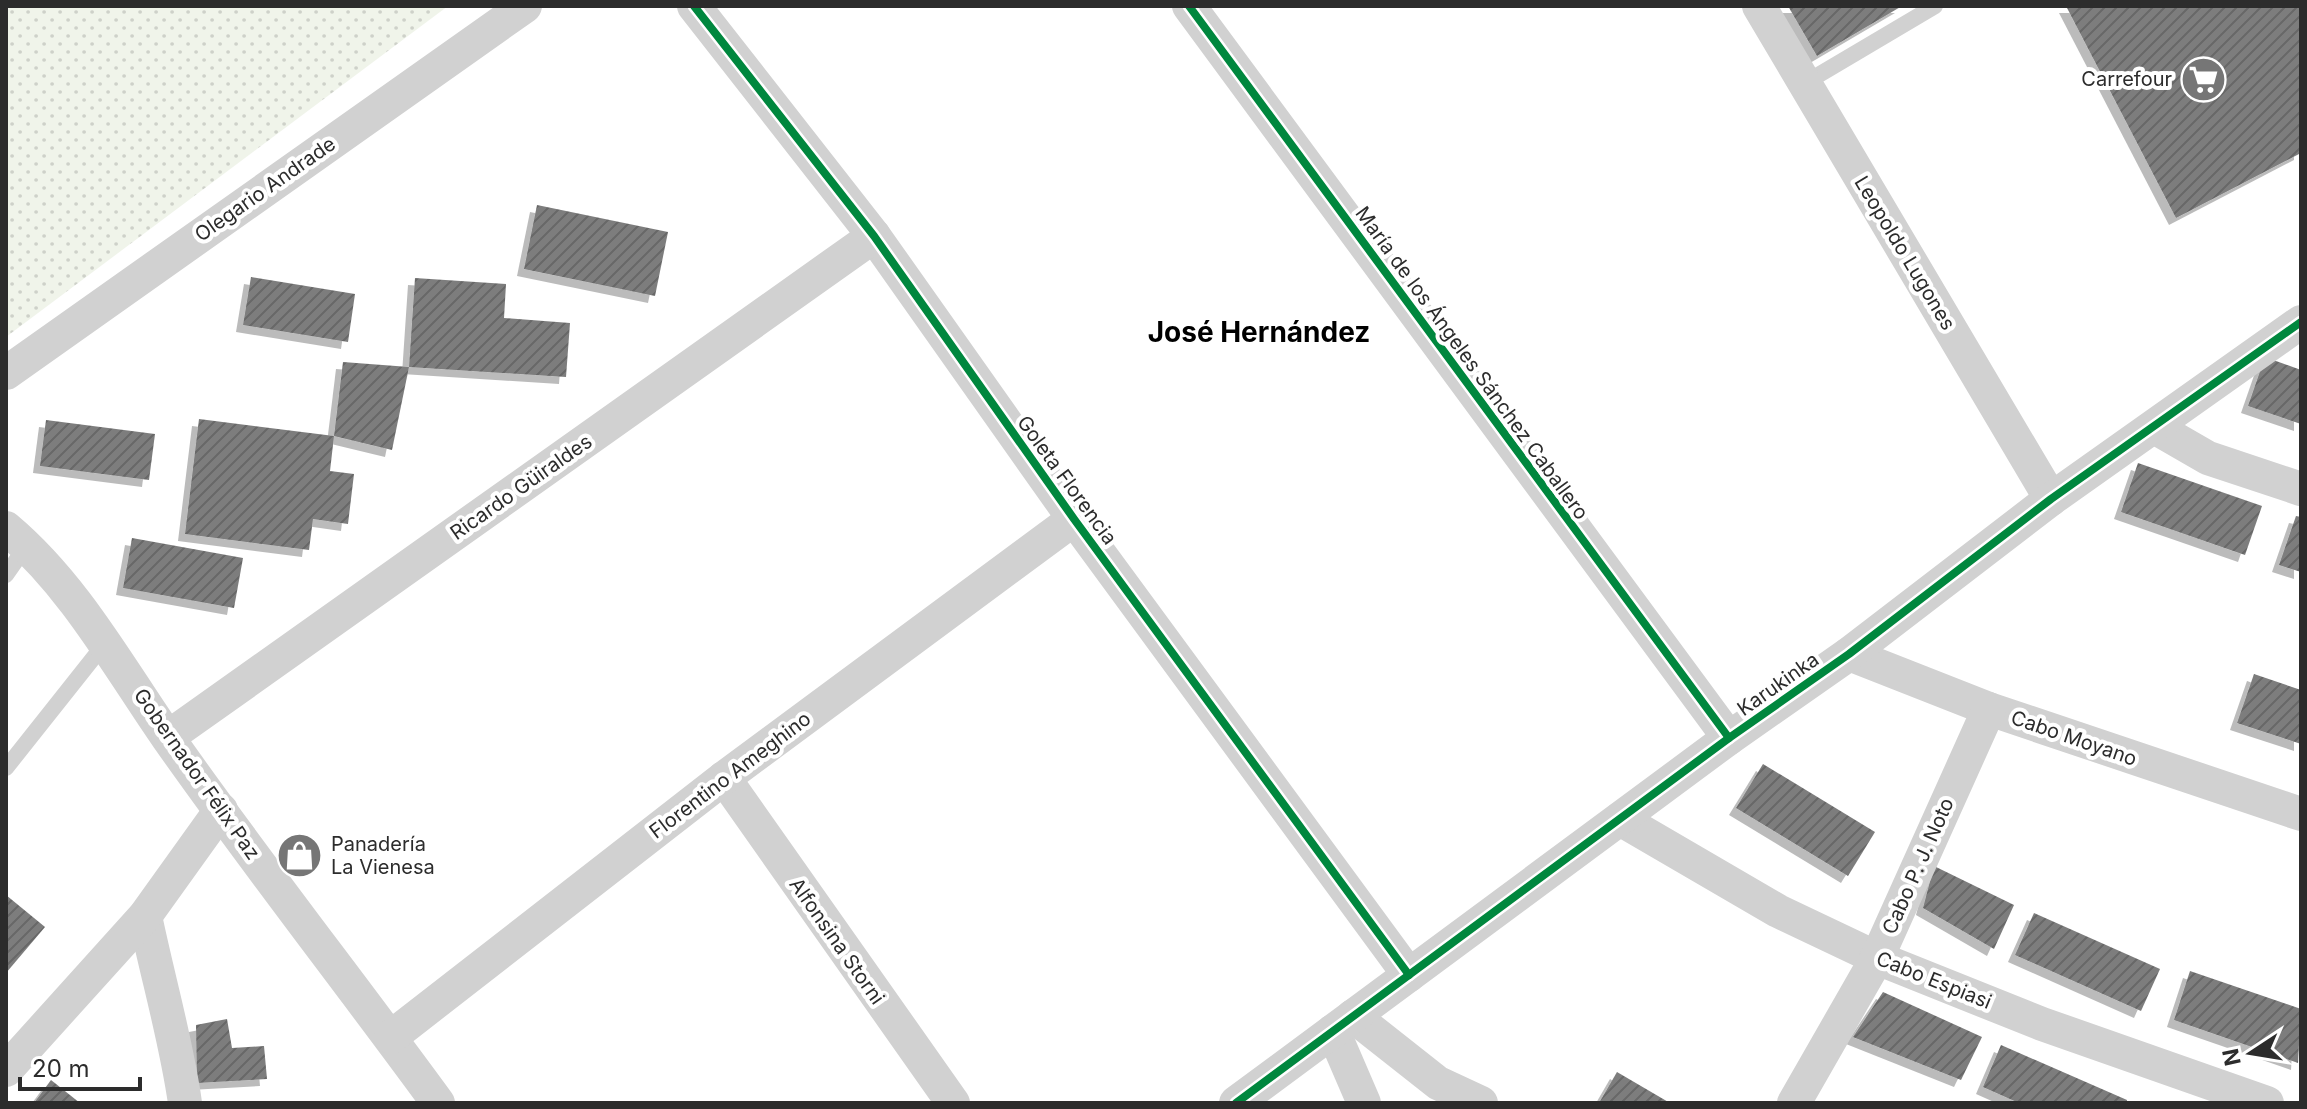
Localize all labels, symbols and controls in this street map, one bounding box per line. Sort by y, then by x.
supermarket icon: Carrefour [2179,55,2227,103]
place label: Carrefour [2081,67,2172,91]
street label: Olegario Andrade [190,132,340,246]
street label: Leopoldo Lugones [1850,172,1960,334]
street label: María de los Ángeles Sánchez Caballero [1350,201,1594,524]
district label: José Hernández [1148,315,1370,349]
street label: Goleta Florencia [1012,411,1122,549]
street label: Ricardo Güiraldes [446,429,596,545]
street label: Karukinka [1733,647,1823,721]
street label: Gobernador Félix Paz [129,684,265,864]
street label: Cabo Moyano [2008,705,2140,771]
street label: Florentino Ameghino [645,706,815,844]
street label: Cabo P. J. Noto [1877,794,1959,938]
shop icon: Panadería La Vienesa [276,832,324,880]
place label: Panadería La Vienesa [331,832,435,879]
street label: Alfonsina Storni [784,873,890,1009]
street label: Cabo Espiasi [1873,946,1995,1014]
north arrow [2211,1013,2291,1093]
scale bar [20,1041,140,1091]
text: N [2217,1046,2246,1068]
text: 20 m [32,1054,90,1083]

